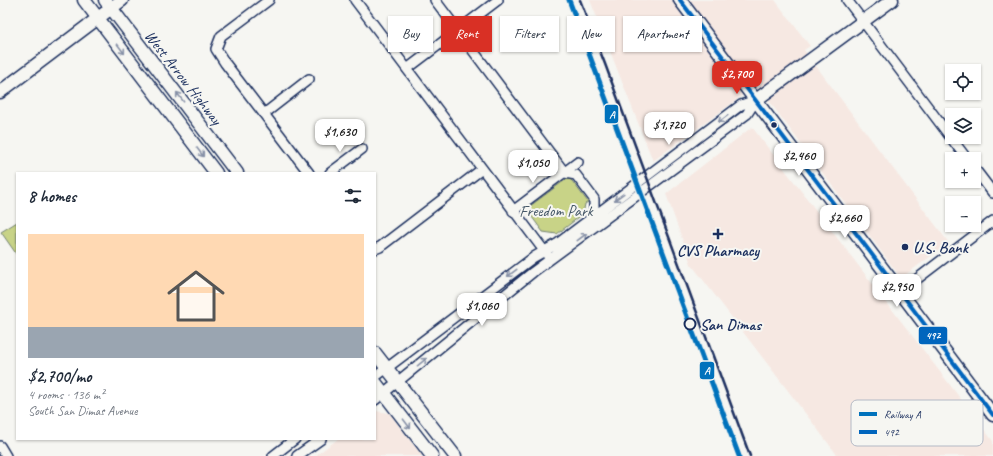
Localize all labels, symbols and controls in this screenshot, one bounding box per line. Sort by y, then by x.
chip: Buy [388,16,433,52]
chip: Rent [441,16,492,52]
chip: Filters [500,16,559,52]
chip: New [567,16,615,52]
chip: Apartment [623,16,702,52]
street label: West Arrow Highway [140,26,227,130]
one-way arrow [117,44,125,55]
pin: $2,700 [704,61,770,95]
map controls [945,64,981,232]
button: locate [945,64,981,100]
text: $2,700 [721,66,753,82]
one-way arrow [176,92,184,103]
line badge: A [604,104,619,124]
text: A [609,107,616,121]
button: layers [945,108,981,144]
pin: $1,720 [636,112,702,146]
one-way arrow [717,115,728,123]
text: $1,720 [653,117,685,133]
pin: $1,630 [307,119,373,153]
unlabelled marker [769,120,779,130]
text: $1,630 [324,124,356,140]
pin: $2,460 [766,143,832,177]
one-way arrow [196,147,205,158]
text: $2,460 [783,148,815,164]
pin: $1,050 [500,150,566,184]
button: + [945,152,981,188]
text: $1,050 [517,155,549,171]
icon: filters [342,185,364,207]
text: 8 homes [28,186,76,207]
one-way arrow [614,193,625,201]
button: − [945,196,981,232]
park label: Freedom Park [519,201,594,221]
pin: $2,660 [812,205,878,239]
text: $2,660 [829,210,861,226]
marker: CVS Pharmacy [713,229,723,239]
one-way arrow [577,233,588,241]
place label: U.S. Bank [913,238,970,258]
place label: CVS Pharmacy [677,241,761,261]
marker: U.S. Bank [900,242,910,252]
icon: home [160,260,232,332]
one-way arrow [506,269,517,278]
pin: $2,950 [864,274,930,308]
text: $2,950 [881,279,913,295]
pin: $1,060 [449,293,515,327]
text: $1,060 [466,298,498,314]
place label: San Dimas [700,315,762,335]
marker: San Dimas [683,317,697,331]
line badge: 492 [918,326,948,345]
text: 492 [926,328,941,342]
one-way arrow [416,357,427,366]
line badge: A [699,361,715,380]
text: A [704,363,711,377]
text: $2,700/mo [28,366,91,387]
text: 4 rooms · 136 m² [28,387,104,403]
legend [851,400,983,446]
text: South San Dimas Avenue [28,403,137,419]
text: Railway A [884,407,921,421]
one-way arrow [403,418,412,429]
text: 492 [884,425,900,439]

